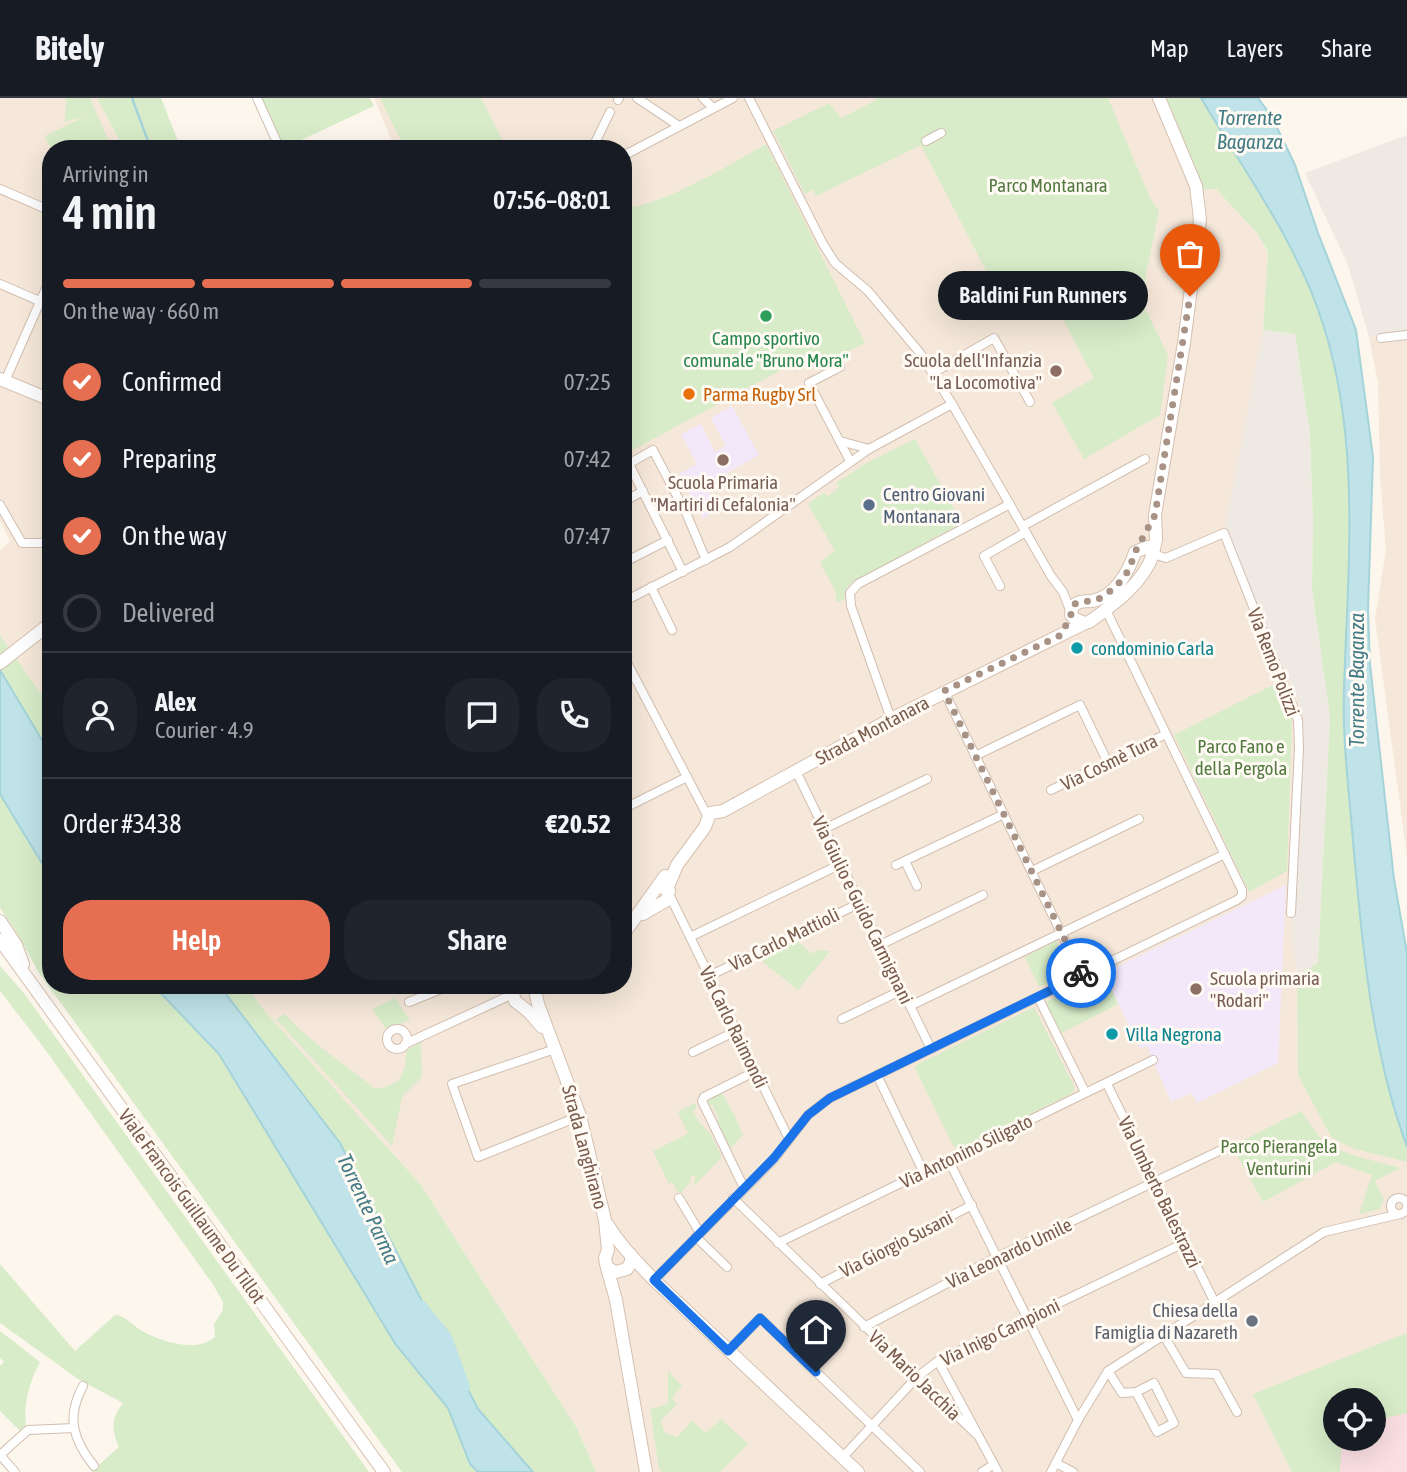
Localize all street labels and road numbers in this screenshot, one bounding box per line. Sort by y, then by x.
street label: Via Remo Polizzi [1243,605,1305,719]
street label: Strada Montanara [812,691,932,769]
street label: Via Cosmè Tura [1057,729,1161,795]
street label: Via Giulio e Guido Carmignani [808,813,918,1007]
street label: Via Carlo Mattioli [725,903,843,975]
street label: Via Carlo Raimondi [695,963,773,1091]
street label: Strada Langhirano [558,1083,612,1211]
street label: Viale Francois Guillaume Du Tillot [114,1105,270,1307]
street label: Via Antonino Siligato [896,1109,1036,1193]
street label: Via Umberto Balestrazzi [1114,1113,1206,1271]
street label: Via Giorgio Susani [836,1206,956,1282]
street label: Via Leonardo Umile [943,1213,1075,1293]
street label: Via Inigo Campioni [937,1294,1063,1370]
street label: Via Mario Jacchia [864,1326,966,1424]

